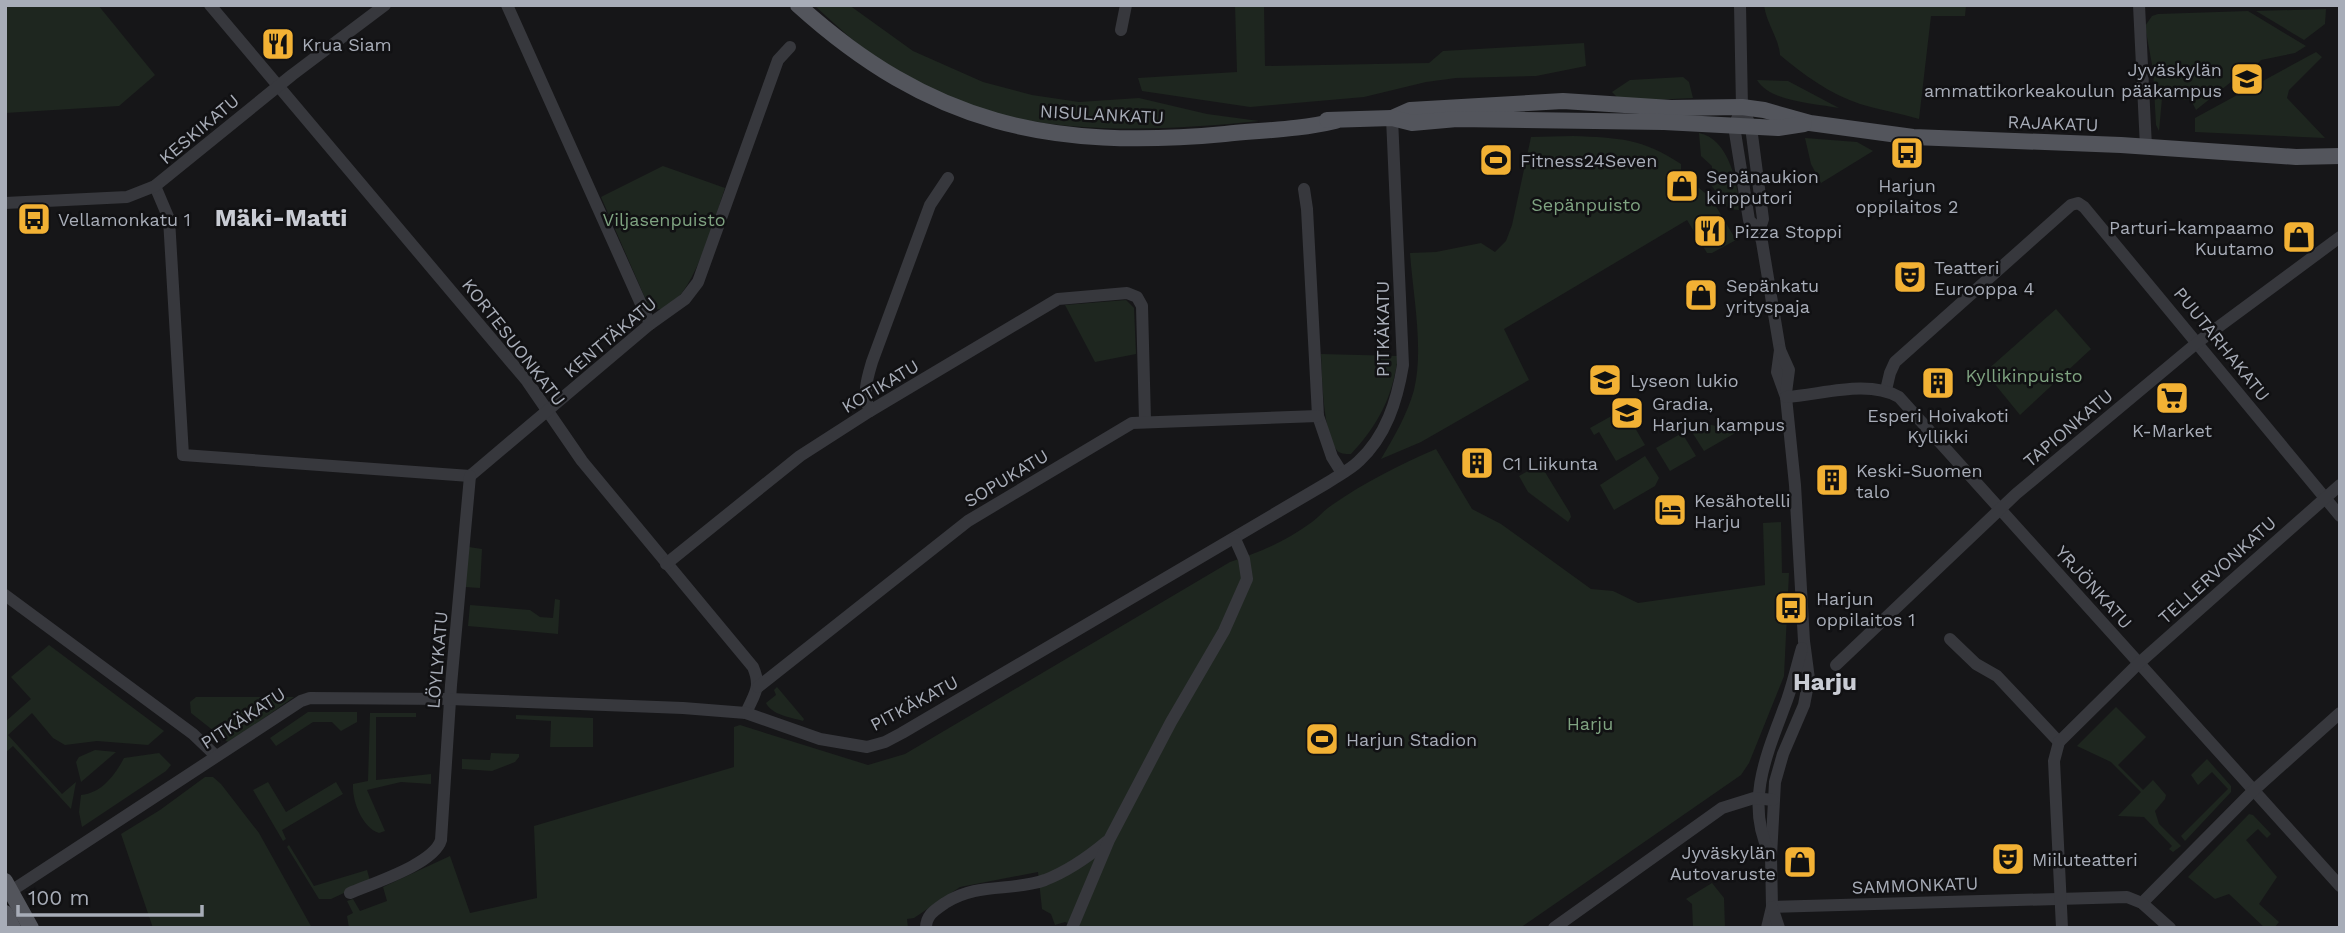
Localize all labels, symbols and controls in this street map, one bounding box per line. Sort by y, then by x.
restaurant icon: Krua Siam [259,25,297,63]
place label: Krua Siam [302,34,392,55]
place label: Jyväskylän ammattikorkeakoulun pääkampus [1924,59,2222,101]
school or university icon: Jyväskylän ammattikorkeakoulun pääkampus [2228,60,2266,98]
street label: KESKIKATU [155,90,243,168]
street label: NISULANKATU [1039,100,1165,128]
street label: RAJAKATU [2007,111,2099,135]
bus stop icon: Harjun oppilaitos 2 [1888,134,1926,172]
sports icon: Fitness24Seven [1477,141,1515,179]
place label: Fitness24Seven [1520,150,1657,171]
place label: Sepänaukion kirpputori [1706,166,1819,208]
shop icon: Sepänaukion kirpputori [1663,167,1701,205]
place label: Harjun oppilaitos 2 [1855,175,1959,217]
park label: Sepänpuisto [1531,194,1641,215]
bus stop icon: Vellamonkatu 1 [15,200,53,238]
district label: Mäki-Matti [215,204,347,232]
place label: Vellamonkatu 1 [58,209,191,230]
park label: Viljasenpuisto [603,209,725,230]
restaurant icon: Pizza Stoppi [1691,212,1729,250]
place label: Parturi-kampaamo Kuutamo [2109,217,2274,259]
shop icon: Parturi-kampaamo Kuutamo [2280,218,2318,256]
place label: Pizza Stoppi [1734,221,1842,242]
place label: Teatteri Eurooppa 4 [1934,257,2034,299]
theatre icon: Teatteri Eurooppa 4 [1891,258,1929,296]
street label: KORTESUONKATU [458,274,570,410]
place label: Sepänkatu yrityspaja [1726,275,1819,317]
shop icon: Sepänkatu yrityspaja [1682,276,1720,314]
street label: PITKÄKATU [1372,281,1393,377]
street label: PUUTARHAKATU [2170,283,2274,405]
street label: KENTTÄKATU [560,292,660,382]
street label: KOTIKATU [838,355,922,417]
school or university icon: Lyseon lukio [1586,361,1624,399]
building icon: Esperi Hoivakoti Kyllikki [1919,364,1957,402]
park label: Kyllikinpuisto [1965,365,2083,386]
place label: Lyseon lukio [1630,370,1739,391]
supermarket icon: K-Market [2153,379,2191,417]
street label: TAPIONKATU [2019,385,2117,471]
place label: Gradia, Harjun kampus [1652,393,1785,435]
school or university icon: Gradia, Harjun kampus [1608,394,1646,432]
place label: Esperi Hoivakoti Kyllikki [1867,405,2009,447]
place label: K-Market [2132,420,2213,441]
building icon: C1 Liikunta [1458,444,1496,482]
street label: SOPUKATU [960,445,1052,511]
place label: C1 Liikunta [1502,453,1598,474]
place label: Keski-Suomen talo [1856,460,1983,502]
building icon: Keski-Suomen talo [1813,461,1851,499]
place label: Kesähotelli Harju [1694,490,1791,532]
hotel icon: Kesähotelli Harju [1651,491,1689,529]
street label: TELLERVONKATU [2154,512,2280,628]
street label: YRJÖNKATU [2051,541,2137,633]
place label: Harjun oppilaitos 1 [1816,588,1915,630]
bus stop icon: Harjun oppilaitos 1 [1772,589,1810,627]
street label: LÖYLYKATU [422,610,452,710]
district label: Harju [1793,668,1857,696]
street label: PITKÄKATU [866,671,962,735]
street label: PITKÄKATU [197,683,289,753]
park label: Harju [1567,713,1613,734]
sports icon: Harjun Stadion [1303,720,1341,758]
place label: Harjun Stadion [1346,729,1477,750]
theatre icon: Miiluteatteri [1989,840,2027,878]
place label: Jyväskylän Autovaruste [1670,842,1776,884]
shop icon: Jyväskylän Autovaruste [1781,843,1819,881]
place label: Miiluteatteri [2032,849,2138,870]
street label: SAMMONKATU [1851,872,1979,898]
scale bar [18,874,201,918]
text: 100 m [28,885,90,910]

